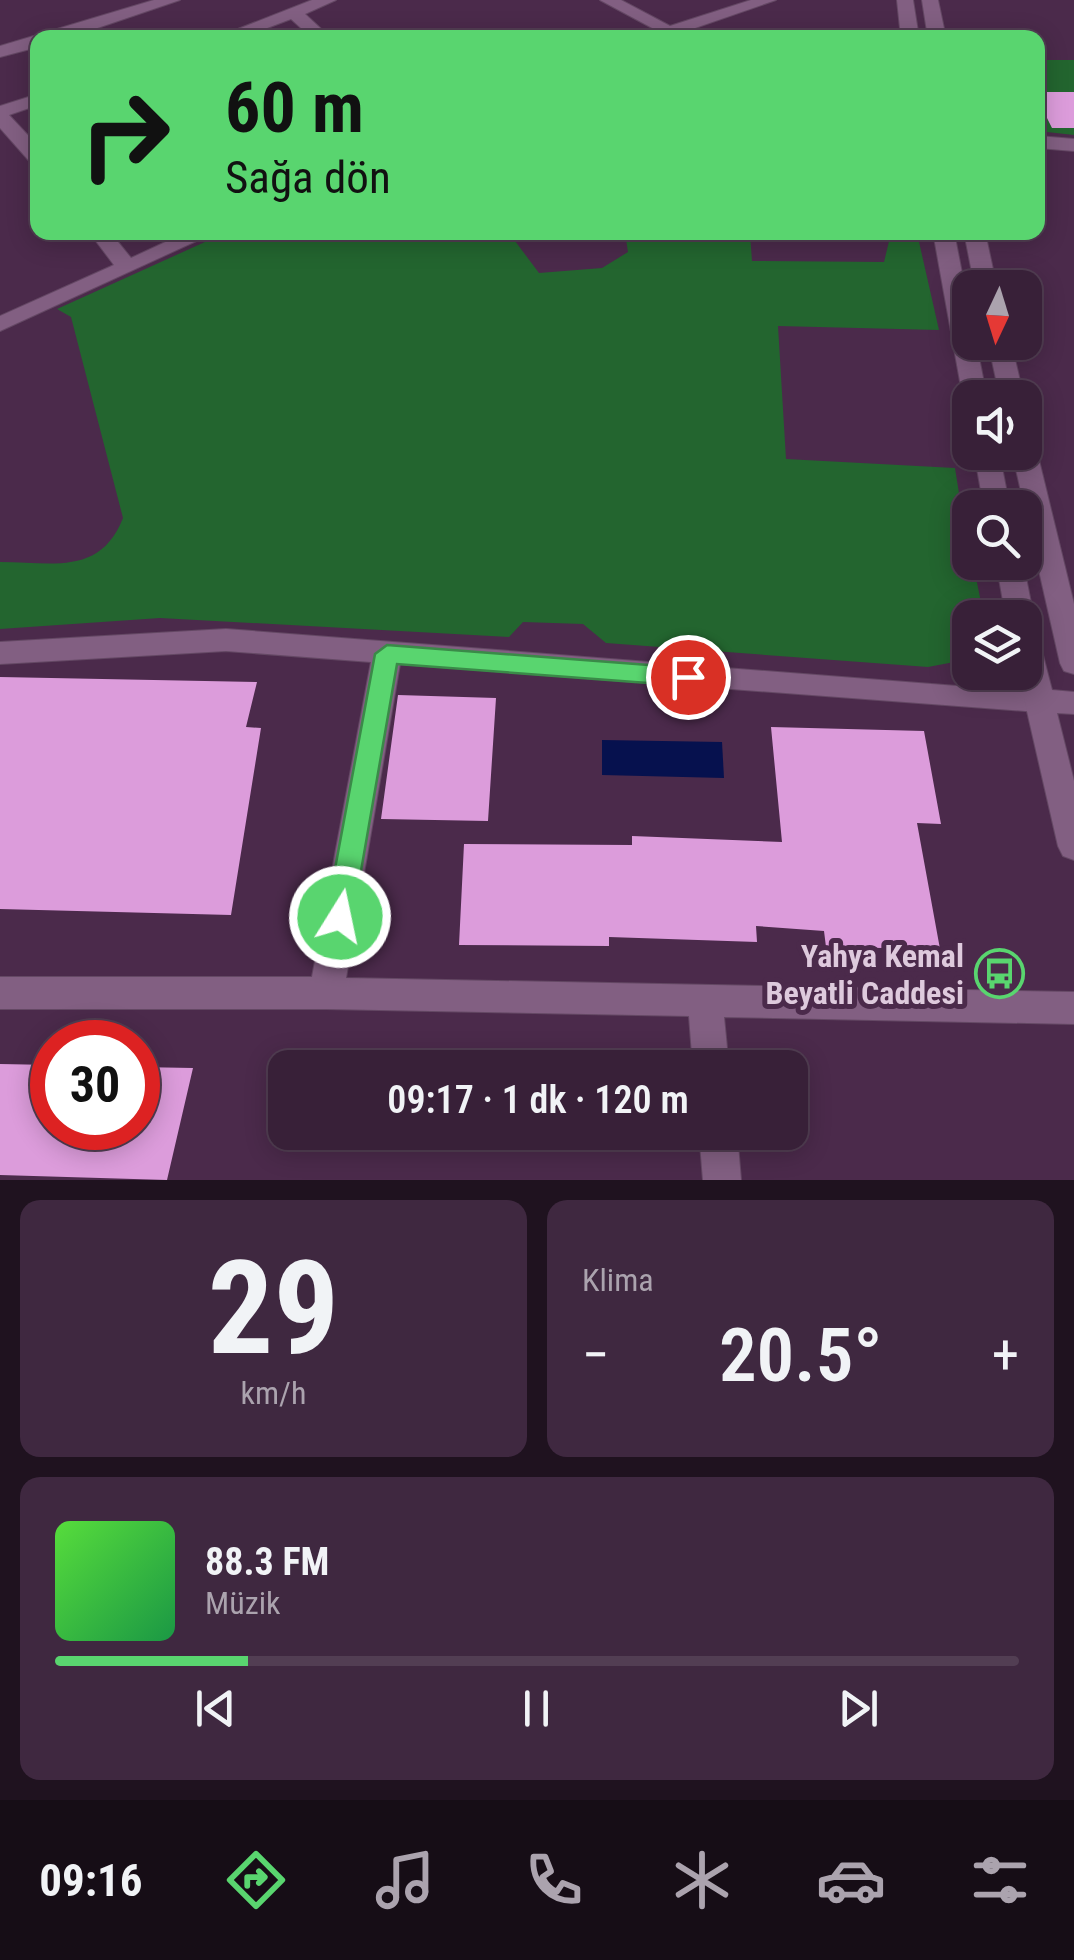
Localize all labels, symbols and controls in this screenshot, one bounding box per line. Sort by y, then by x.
text: 60 m [225,67,364,149]
icon: right [60,70,190,200]
text: Sağa dön [225,151,391,204]
north arrow [952,270,1042,360]
map controls [952,270,1042,690]
button: sound [952,380,1042,470]
button: search [952,490,1042,580]
button: layers [952,600,1042,690]
pin [646,635,731,720]
icon: arrive [661,650,716,705]
position arrow [288,865,392,969]
place label: Yahya Kemal Beyatli Caddesi [766,937,964,1012]
bus stop icon: Yahya Kemal Beyatli Caddesi [973,948,1025,1000]
speed limit sign: 30 [30,1020,160,1150]
text: 09:17 · 1 dk · 120 m [387,1078,689,1122]
text: 29 [208,1232,339,1385]
text: Klima [582,1261,654,1299]
text: 20.5° [719,1311,882,1399]
text: − [582,1323,610,1387]
text: + [992,1323,1019,1387]
text: km/h [241,1374,306,1412]
text: 88.3 FM [205,1540,329,1584]
text: Müzik [205,1584,280,1622]
icon: previous [188,1681,243,1736]
icon: pause [509,1681,564,1736]
icon: next [831,1681,886,1736]
icon: directions [221,1845,291,1915]
icon: music [370,1845,440,1915]
icon: phone [519,1845,589,1915]
icon: climate [667,1845,737,1915]
icon: car [816,1845,886,1915]
icon: filters [965,1845,1035,1915]
text: 09:16 [39,1854,143,1907]

